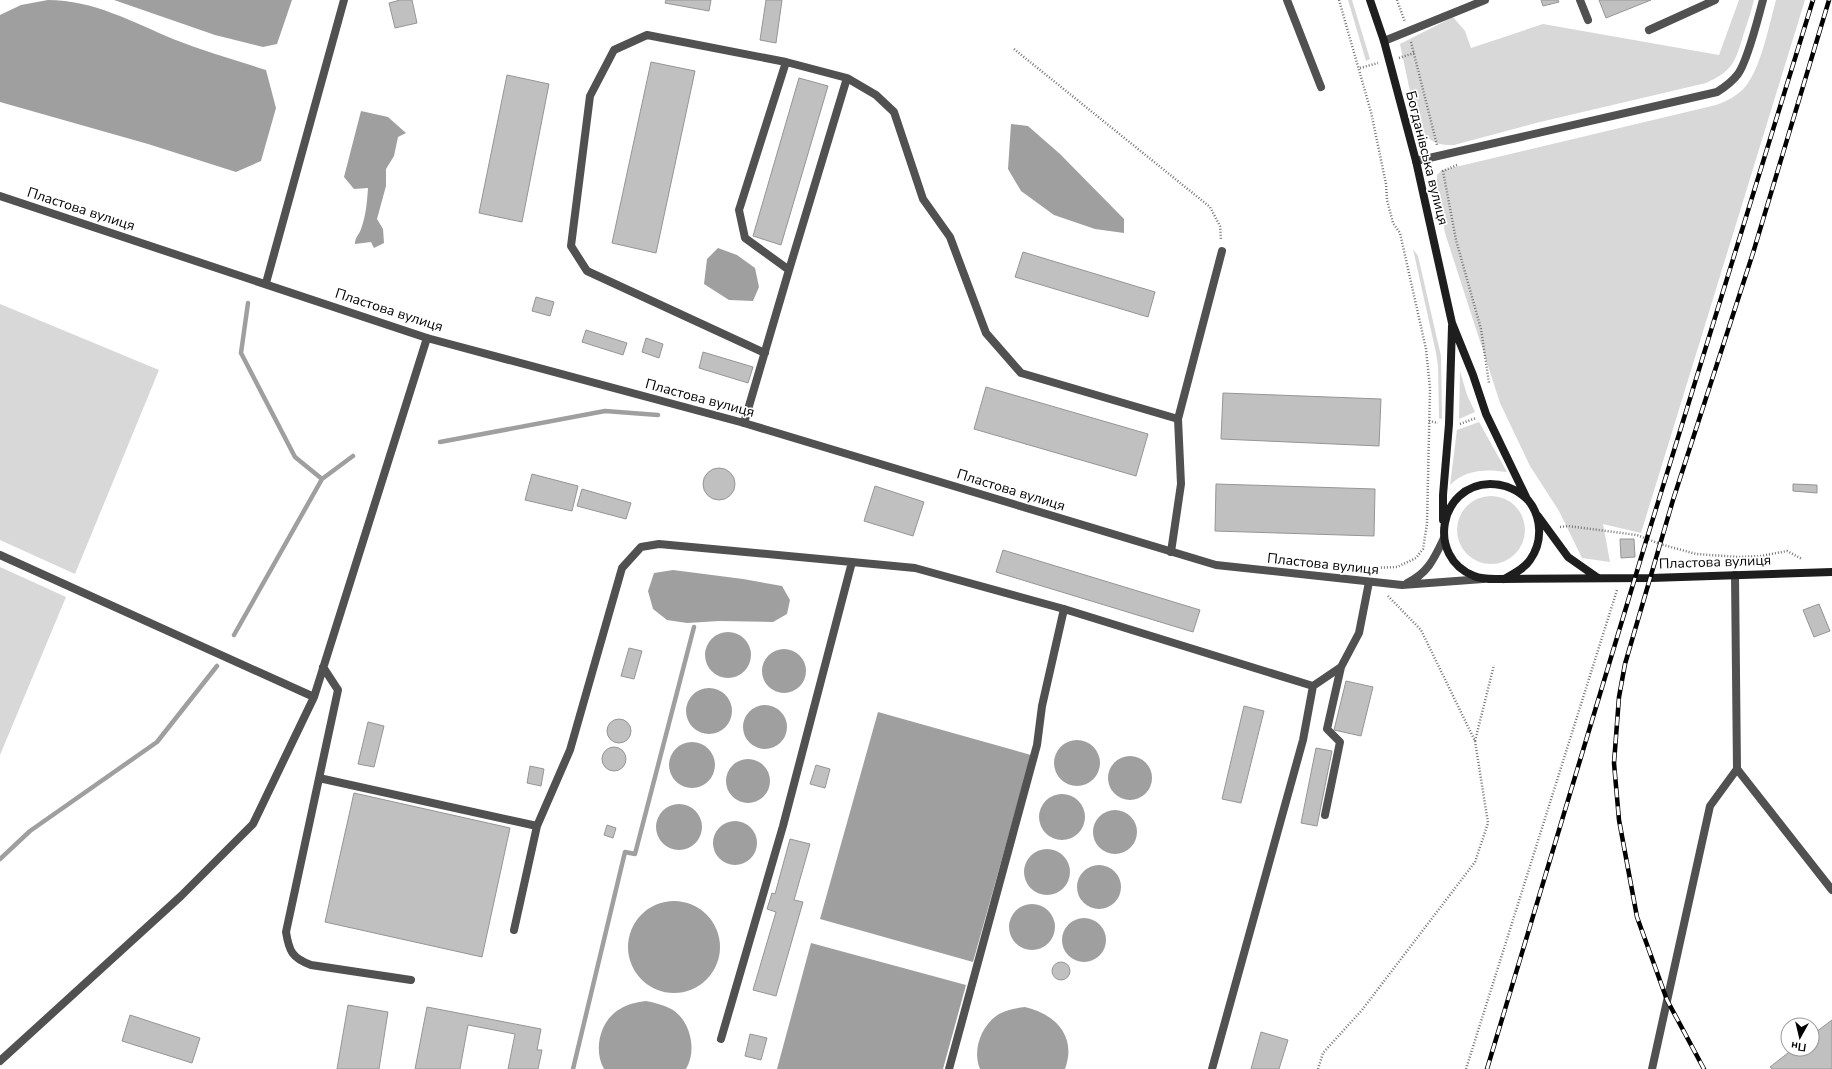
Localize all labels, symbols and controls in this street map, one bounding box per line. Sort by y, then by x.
street label: Богданівська вулиця [1401,89,1453,227]
street label: Пластова вулиця [25,183,137,235]
street label: Пластова вулиця [333,284,445,336]
street label: Пластова вулиця [643,374,757,422]
street label: Пластова вулиця [954,464,1068,516]
street label: Пластова вулиця [1266,549,1380,579]
street label: Пластова вулиця [1658,551,1772,573]
north arrow [1780,1017,1820,1057]
text: Пн [1790,1038,1807,1055]

